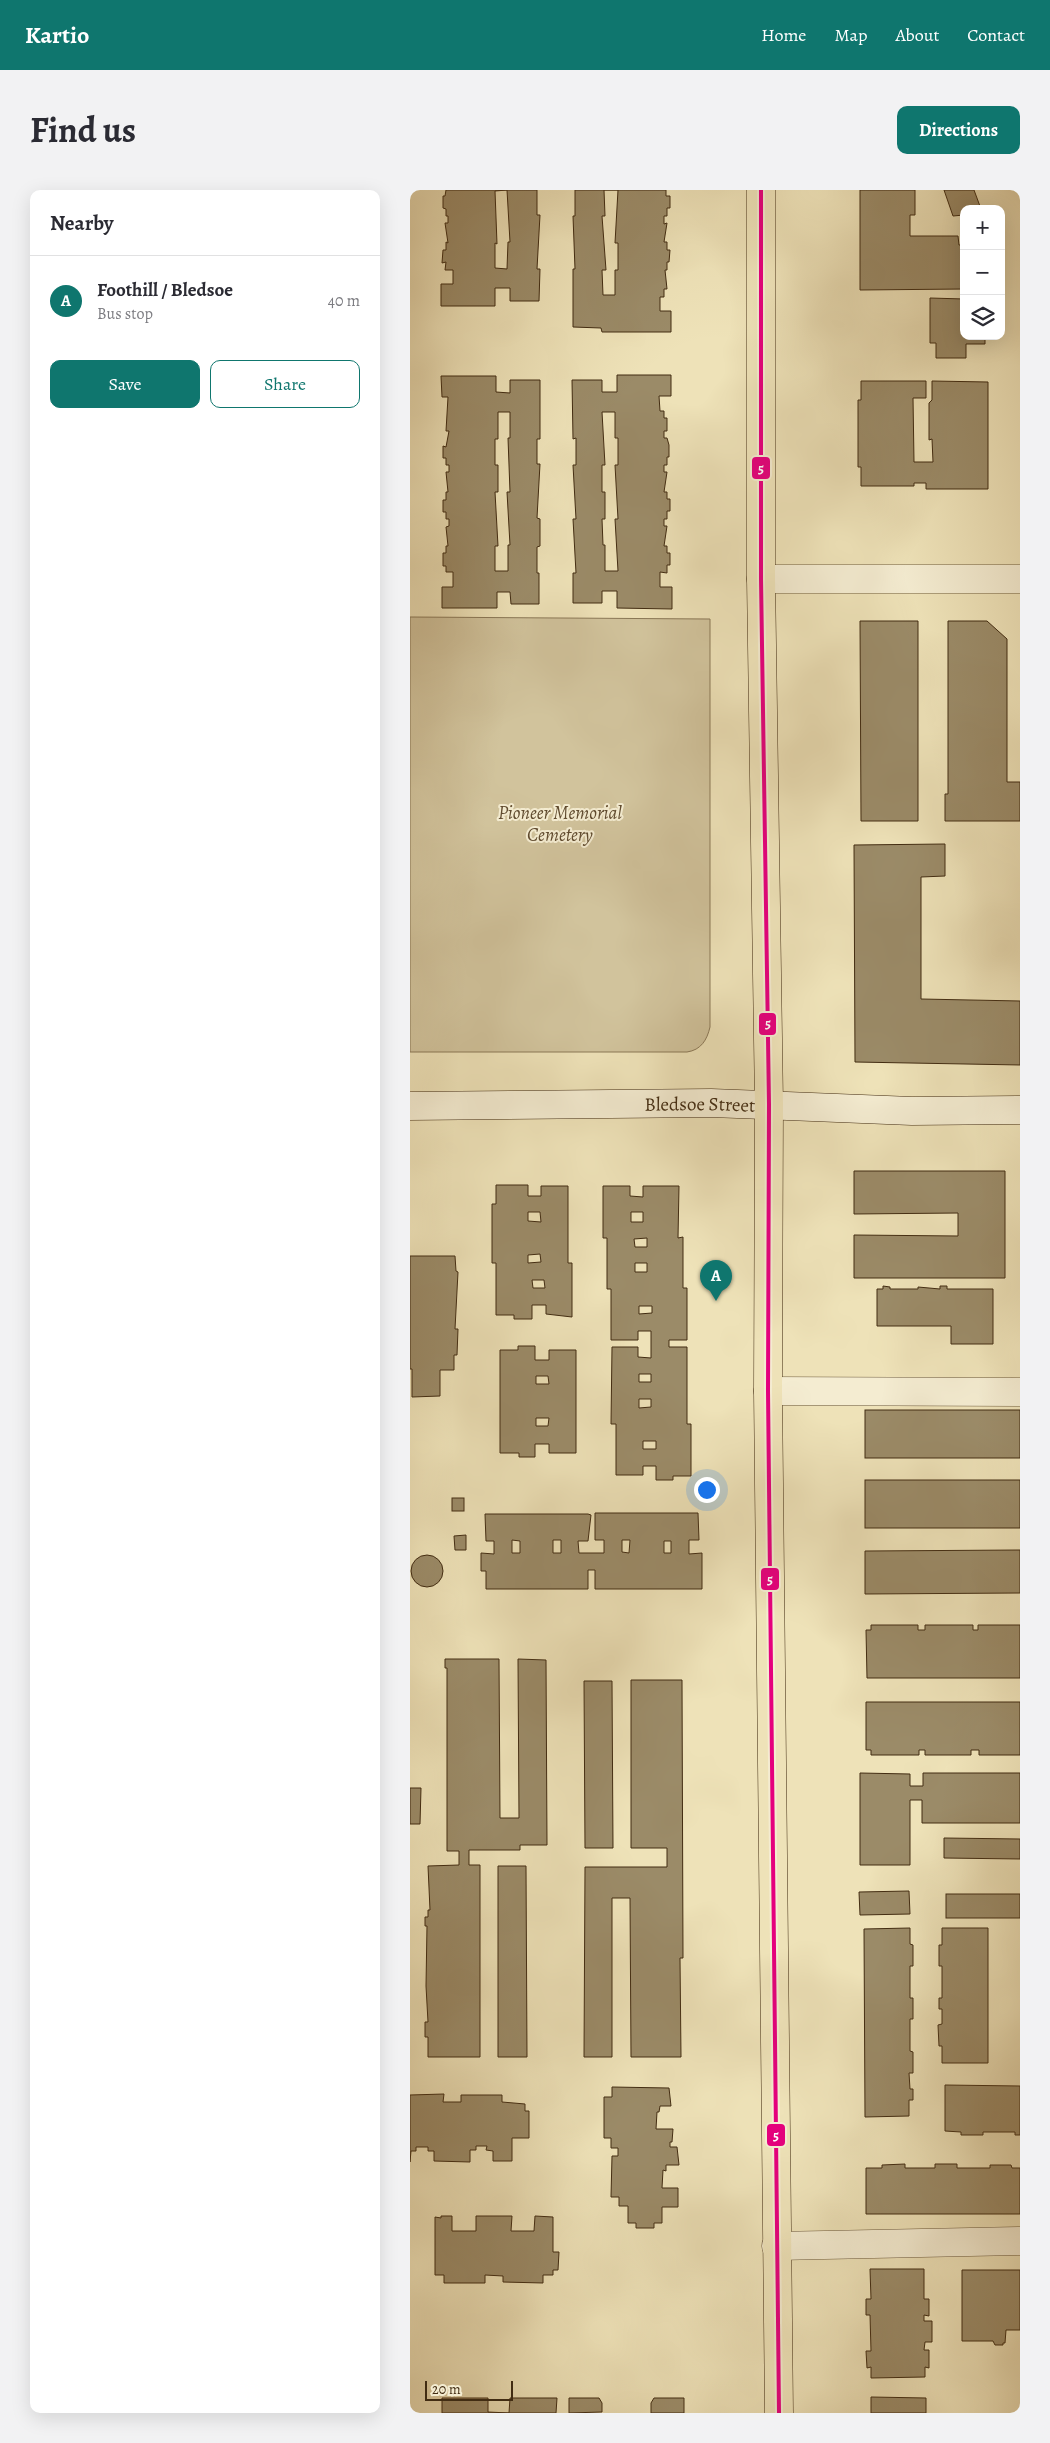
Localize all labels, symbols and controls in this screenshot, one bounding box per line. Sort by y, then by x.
text: Kartio [25,19,89,51]
text: Home [761,23,806,47]
text: Map [834,23,867,47]
text: About [895,23,939,47]
text: Contact [967,23,1025,47]
text: Find us [30,106,136,154]
button: Directions [897,106,1020,154]
map controls [960,205,1005,340]
button: + [960,205,1005,250]
text: Nearby [50,209,113,237]
button: − [960,250,1005,295]
text: Foothill / Bledsoe [97,277,233,303]
text: A [61,290,71,312]
text: 40 m [328,290,360,312]
button: layers [960,295,1005,340]
text: Bus stop [97,303,153,325]
button: Save [50,360,200,408]
button: Share [210,360,360,408]
line badge: 5 [751,456,771,480]
text: 5 [758,459,764,478]
park label: Pioneer Memorial Cemetery [498,800,622,848]
line badge: 5 [758,1012,777,1036]
text: 5 [765,1014,771,1033]
street label: Bledsoe Street [644,1091,756,1119]
pin: A [700,1260,732,1301]
your location [694,1477,720,1503]
line badge: 5 [760,1567,780,1591]
text: 5 [767,1570,773,1589]
line badge: 5 [766,2123,786,2147]
text: 5 [773,2126,779,2145]
scale bar [425,2378,512,2401]
text: 20 m [432,2380,461,2399]

